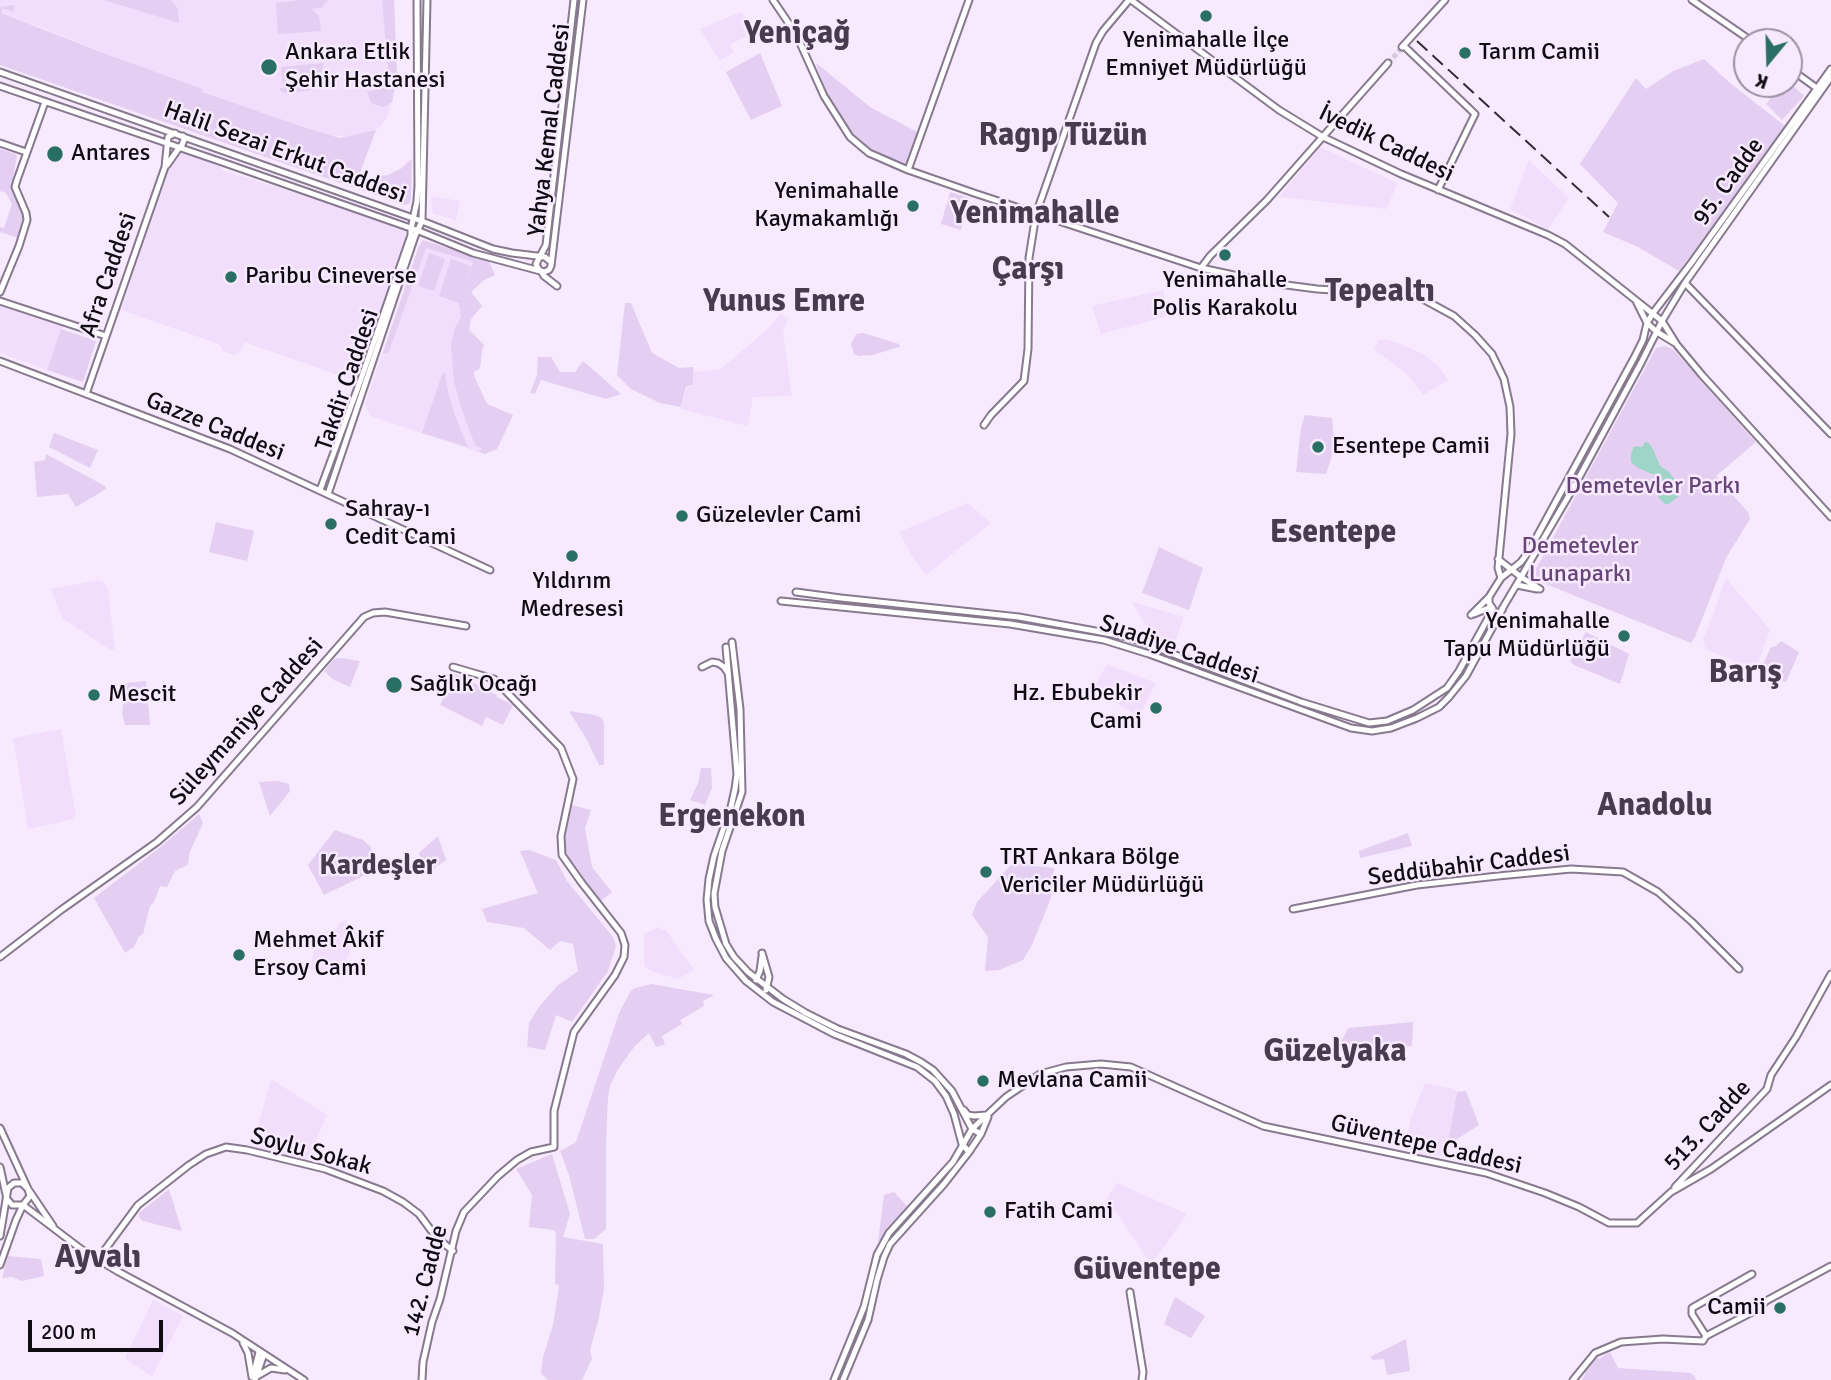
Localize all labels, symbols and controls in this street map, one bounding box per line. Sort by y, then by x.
marker: Yenimahalle İlçe Emniyet Müdürlüğü [1198,8,1214,24]
district label: Yeniçağ [744,16,850,54]
street label: Yahya Kemal Caddesi [523,22,577,238]
place label: Yenimahalle İlçe Emniyet Müdürlüğü [1105,27,1307,83]
north arrow [1733,28,1803,98]
place label: Ankara Etlik Şehir Hastanesi [285,39,446,95]
place label: Tarım Camii [1479,39,1600,67]
marker: Tarım Camii [1457,45,1473,61]
marker: Ankara Etlik Şehir Hastanesi [259,57,279,77]
text: K [1752,68,1771,94]
street label: Halil Sezai Erkut Caddesi [160,96,410,210]
street label: İvedik Caddesi [1314,99,1458,189]
district label: Ragıp Tüzün [978,118,1148,156]
street label: 95. Cadde [1688,133,1770,231]
place label: Antares [71,140,150,168]
marker: Antares [45,144,65,164]
place label: Yenimahalle Kaymakamlığı [754,178,899,234]
district label: Yenimahalle [950,196,1120,234]
marker: Yenimahalle Kaymakamlığı [905,198,921,214]
street label: Afra Caddesi [74,209,144,341]
marker: Yenimahalle Polis Karakolu [1217,247,1233,263]
district label: Çarşı [992,252,1064,290]
place label: Paribu Cineverse [245,263,417,291]
place label: Yenimahalle Polis Karakolu [1152,267,1298,323]
marker: Paribu Cineverse [223,269,239,285]
district label: Tepealtı [1325,274,1435,312]
district label: Yunus Emre [703,284,865,322]
street label: Takdir Caddesi [310,305,386,455]
street label: Gazze Caddesi [142,386,288,468]
place label: Esentepe Camii [1332,433,1490,461]
marker: Esentepe Camii [1310,439,1326,455]
park label: Demetevler Parkı [1566,473,1740,501]
place label: Sahray-ı Cedit Cami [345,496,456,552]
place label: Güzelevler Cami [696,502,861,530]
marker: Güzelevler Cami [674,508,690,524]
district label: Esentepe [1270,515,1396,553]
marker: Sahray-ı Cedit Cami [323,516,339,532]
park label: Demetevler Lunaparkı [1521,533,1639,589]
marker: Yıldırım Medresesi [564,548,580,564]
place label: Yıldırım Medresesi [520,568,624,624]
place label: Yenimahalle Tapu Müdürlüğü [1444,608,1610,664]
street label: Suadiye Caddesi [1096,609,1262,691]
marker: Yenimahalle Tapu Müdürlüğü [1616,628,1632,644]
street label: Süleymaniye Caddesi [164,632,330,812]
district label: Barış [1708,655,1782,693]
place label: Sağlık Ocağı [410,671,537,699]
marker: Sağlık Ocağı [384,675,404,695]
place label: Hz. Ebubekir Cami [1012,680,1142,736]
place label: Mescit [108,681,176,709]
marker: Mescit [86,687,102,703]
marker: Hz. Ebubekir Cami [1148,700,1164,716]
district label: Anadolu [1597,788,1713,826]
district label: Ergenekon [658,799,806,837]
street label: Seddübahir Caddesi [1366,839,1572,893]
place label: TRT Ankara Bölge Vericiler Müdürlüğü [1000,844,1204,900]
district label: Kardeşler [319,850,437,884]
marker: TRT Ankara Bölge Vericiler Müdürlüğü [978,864,994,880]
place label: Mehmet Âkif Ersoy Cami [253,927,383,983]
marker: Mehmet Âkif Ersoy Cami [231,947,247,963]
district label: Güzelyaka [1263,1034,1407,1072]
place label: Mevlana Camii [997,1067,1147,1095]
marker: Mevlana Camii [975,1073,991,1089]
street label: 513. Cadde [1658,1074,1758,1178]
street label: Güventepe Caddesi [1328,1109,1524,1181]
street label: Soylu Sokak [247,1122,375,1182]
place label: Fatih Cami [1004,1198,1113,1226]
marker: Fatih Cami [982,1204,998,1220]
street label: 142. Cadde [397,1222,455,1340]
district label: Ayvalı [55,1240,141,1278]
district label: Güventepe [1073,1252,1221,1290]
place label: Camii [1707,1294,1766,1322]
marker: Camii [1772,1300,1788,1316]
scale bar [32,1306,166,1350]
text: 200 m [41,1319,96,1345]

